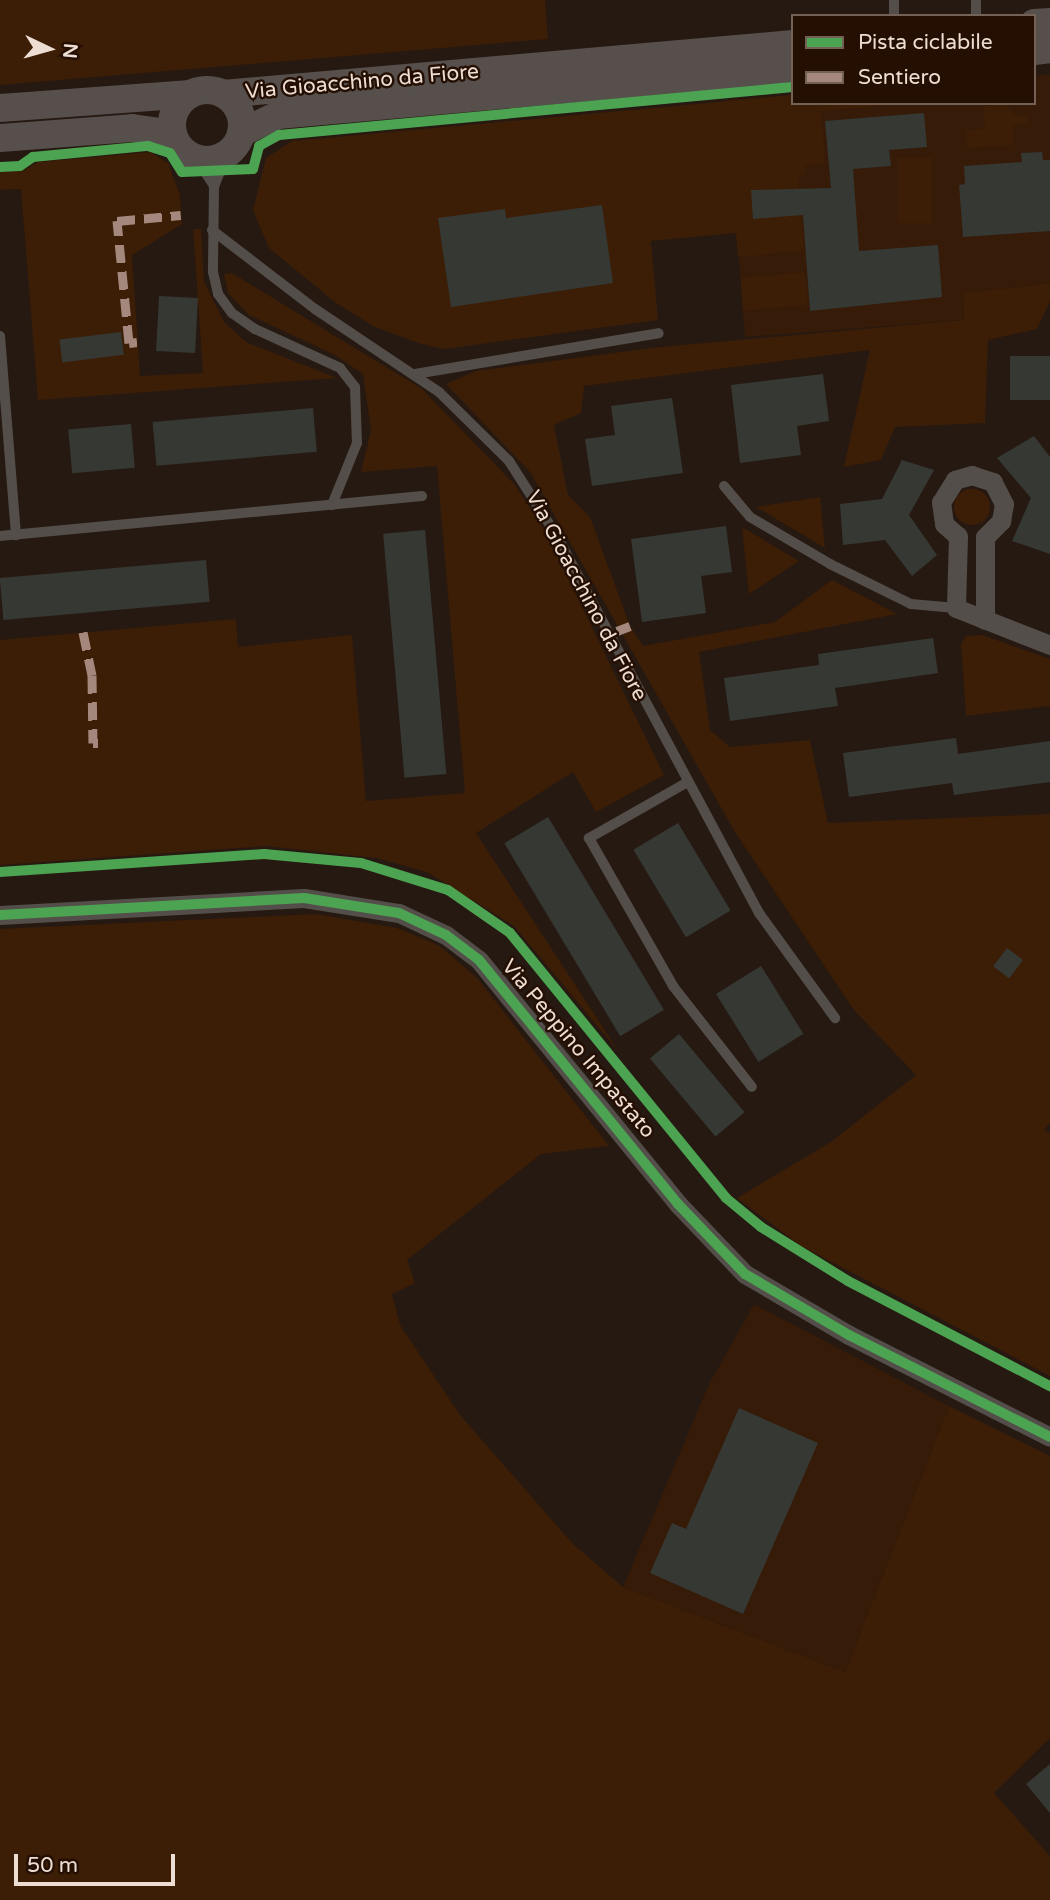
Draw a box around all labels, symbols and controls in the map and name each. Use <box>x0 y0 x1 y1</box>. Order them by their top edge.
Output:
north arrow <box>14 14 84 84</box>
legend <box>791 14 1036 105</box>
text: Pista ciclabile <box>858 30 993 55</box>
text: N <box>58 42 82 59</box>
street label: Via Gioacchino da Fiore <box>244 59 480 105</box>
text: Sentiero <box>858 65 941 90</box>
street label: Via Gioacchino da Fiore <box>520 487 652 705</box>
street label: Via Peppino Impastato <box>496 954 660 1144</box>
scale bar <box>18 1840 178 1884</box>
text: 50 m <box>27 1853 78 1878</box>

